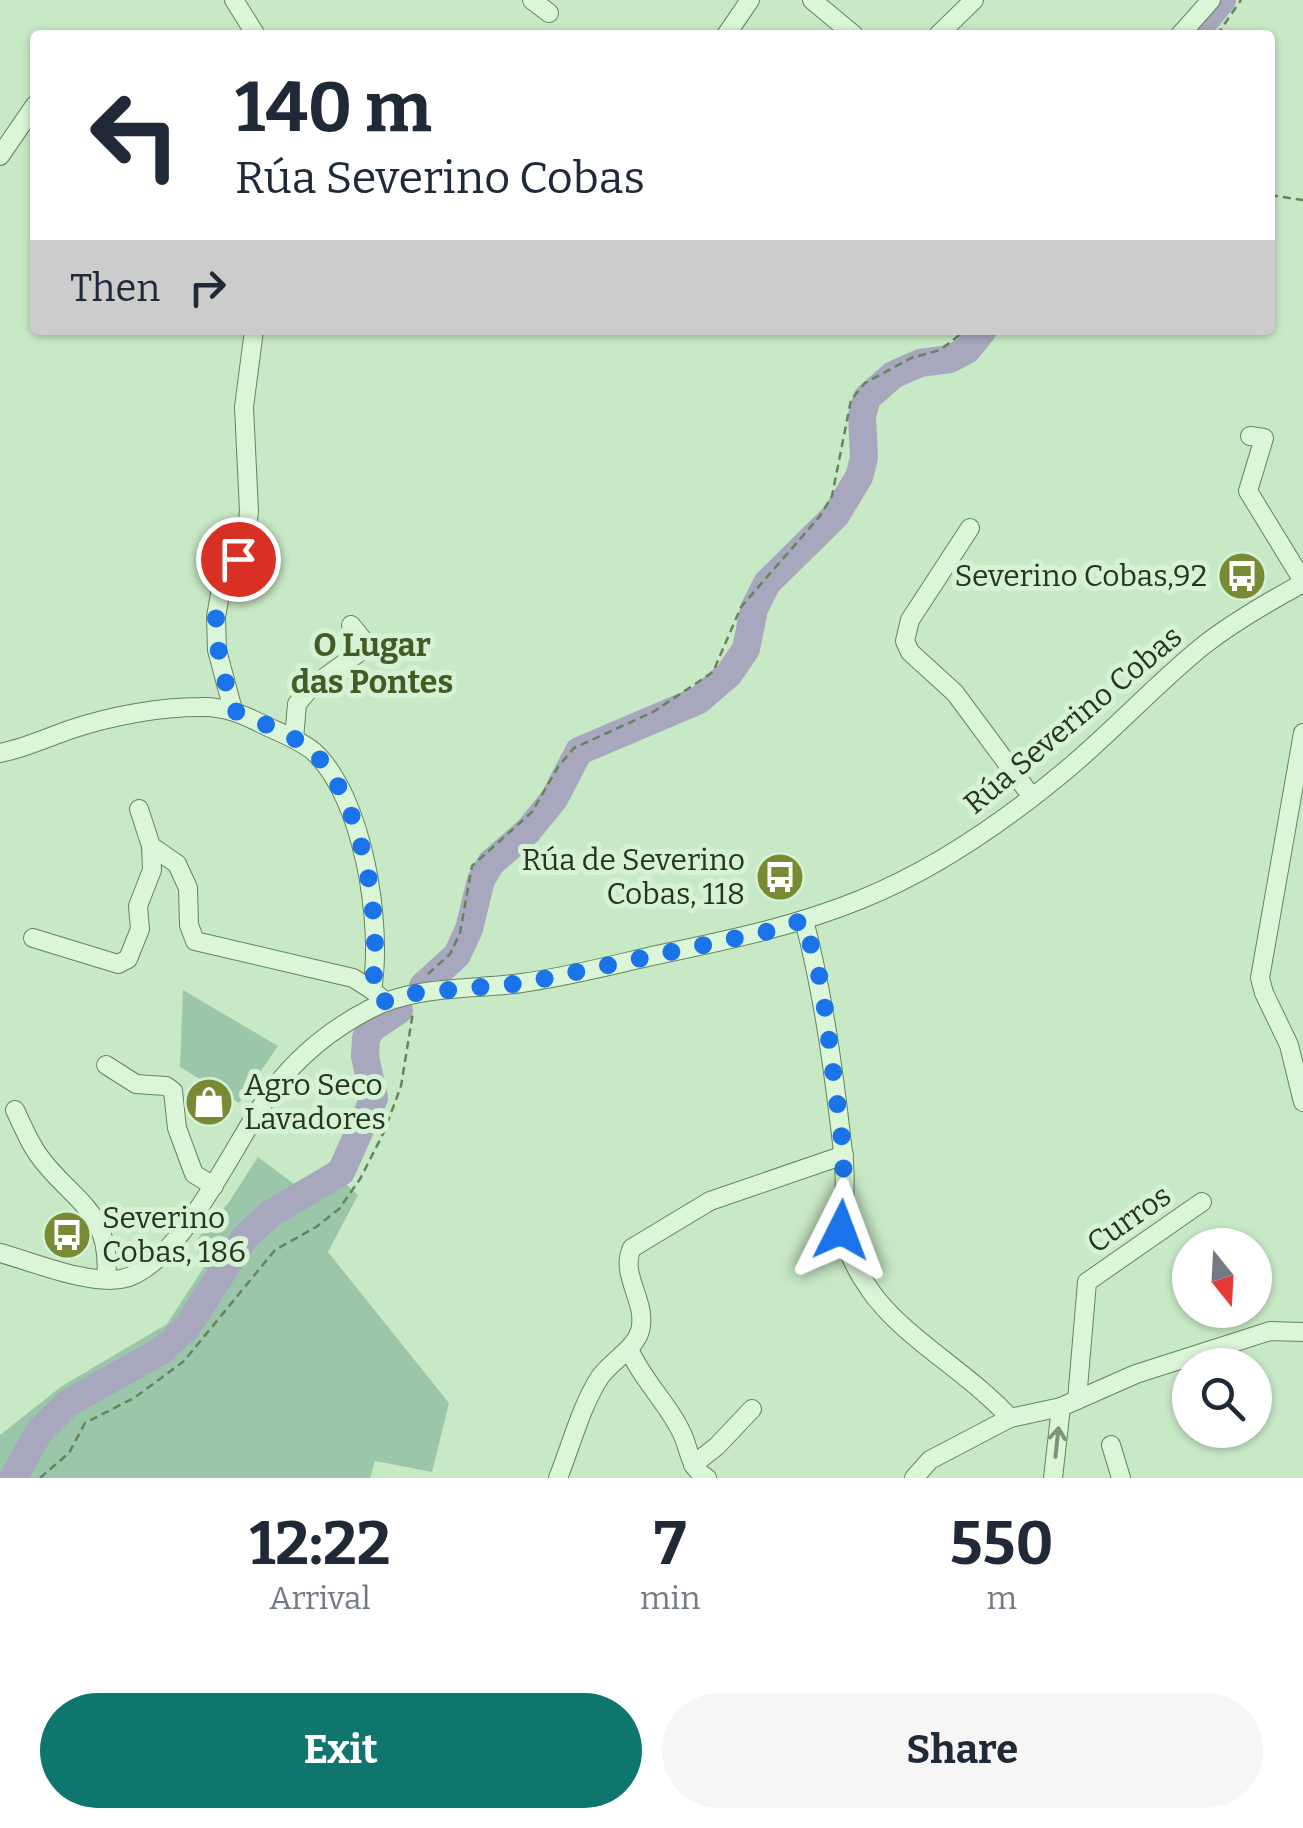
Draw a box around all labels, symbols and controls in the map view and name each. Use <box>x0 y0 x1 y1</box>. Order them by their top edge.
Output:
text: 140 m <box>235 66 432 150</box>
icon: left <box>70 70 200 200</box>
text: Rúa Severino Cobas <box>235 151 645 205</box>
icon: right <box>180 260 235 315</box>
text: Then <box>70 265 160 311</box>
pin <box>196 517 281 602</box>
icon: arrive <box>211 532 266 587</box>
bus stop icon: Severino Cobas,92 <box>1216 550 1268 602</box>
place label: Severino Cobas,92 <box>955 558 1207 594</box>
street label: Rúa Severino Cobas <box>957 618 1189 822</box>
district label: O Lugar das Pontes <box>291 626 453 701</box>
place label: Rúa de Severino Cobas, 118 <box>521 842 745 912</box>
bus stop icon: Rúa de Severino Cobas, 118 <box>754 851 806 903</box>
place label: Agro Seco Lavadores <box>244 1067 386 1137</box>
shop icon: Agro Seco Lavadores <box>183 1076 235 1128</box>
street label: Curros <box>1080 1177 1178 1261</box>
position arrow <box>789 1178 893 1282</box>
place label: Severino Cobas, 186 <box>102 1200 246 1270</box>
bus stop icon: Severino Cobas, 186 <box>41 1209 93 1261</box>
north arrow <box>1172 1228 1272 1328</box>
map controls <box>1172 1228 1272 1448</box>
button: search <box>1172 1348 1272 1448</box>
one-way arrow <box>1048 1427 1067 1459</box>
text: 12:22 <box>249 1508 391 1580</box>
text: 7 <box>654 1508 686 1580</box>
text: 550 <box>950 1508 1054 1580</box>
text: Arrival <box>269 1579 371 1617</box>
text: min <box>640 1579 700 1617</box>
text: m <box>986 1579 1017 1617</box>
button: Exit <box>40 1693 642 1808</box>
button: Share <box>662 1693 1263 1808</box>

